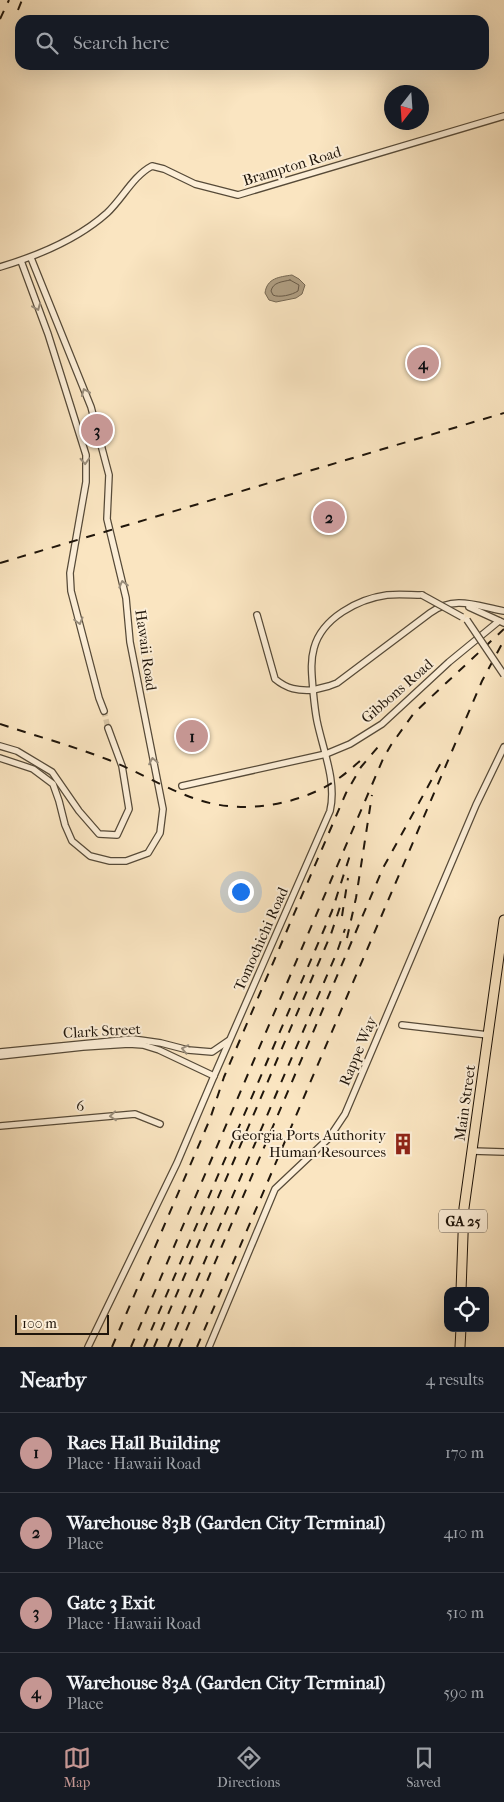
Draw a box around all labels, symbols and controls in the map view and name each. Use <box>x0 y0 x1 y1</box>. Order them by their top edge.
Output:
search box <box>15 15 489 70</box>
icon: search <box>33 29 61 57</box>
text: Search here <box>73 32 169 54</box>
north arrow <box>384 85 429 130</box>
street label: Brampton Road <box>241 142 344 189</box>
one-way arrow <box>31 302 41 311</box>
pin: 4 <box>407 344 439 382</box>
one-way arrow <box>80 388 91 397</box>
pin: 3 <box>81 411 113 449</box>
one-way arrow <box>80 458 91 466</box>
pin: 2 <box>313 498 345 536</box>
one-way arrow <box>118 579 129 588</box>
street label: Hawaii Road <box>131 608 161 693</box>
one-way arrow <box>73 617 83 625</box>
street label: Gibbons Road <box>358 654 437 727</box>
pin: 1 <box>176 717 208 755</box>
one-way arrow <box>149 756 159 765</box>
your location <box>228 879 254 905</box>
street label: Tomochichi Road <box>230 884 292 994</box>
street label: Rappe Way <box>335 1013 381 1088</box>
street label: Clark Street <box>63 1020 142 1042</box>
one-way arrow <box>181 1044 190 1054</box>
street label: Main Street <box>451 1063 479 1142</box>
street label: 6 <box>75 1097 86 1115</box>
one-way arrow <box>109 1110 117 1121</box>
place label: Georgia Ports Authority Human Resources <box>231 1126 387 1161</box>
building icon: Georgia Ports Authority Human Resources <box>390 1131 416 1157</box>
road number: GA 25 <box>439 1210 487 1232</box>
map controls <box>444 1287 489 1332</box>
button: locate <box>444 1287 489 1332</box>
scale bar <box>15 1312 109 1335</box>
text: 100 m <box>22 1315 57 1332</box>
text: Nearby <box>20 1368 86 1392</box>
text: 4 results <box>426 1370 484 1389</box>
text: Raes Hall Building <box>67 1432 220 1454</box>
text: 1 <box>33 1443 39 1462</box>
text: 170 m <box>445 1443 484 1462</box>
text: Place · Hawaii Road <box>67 1454 201 1473</box>
text: Warehouse 83B (Garden City Terminal) <box>67 1512 385 1534</box>
text: 2 <box>32 1523 40 1542</box>
text: 410 m <box>443 1523 484 1542</box>
text: Place <box>67 1534 103 1553</box>
text: Gate 3 Exit <box>67 1592 155 1614</box>
text: 3 <box>33 1603 39 1622</box>
text: 510 m <box>446 1603 484 1622</box>
text: Place · Hawaii Road <box>67 1614 201 1633</box>
text: Warehouse 83A (Garden City Terminal) <box>67 1672 385 1694</box>
text: 4 <box>31 1683 41 1702</box>
text: 590 m <box>443 1683 484 1702</box>
text: Place <box>67 1694 103 1713</box>
tab: Map <box>63 1744 91 1791</box>
tab: Directions <box>217 1744 280 1791</box>
tab: Saved <box>406 1744 441 1791</box>

